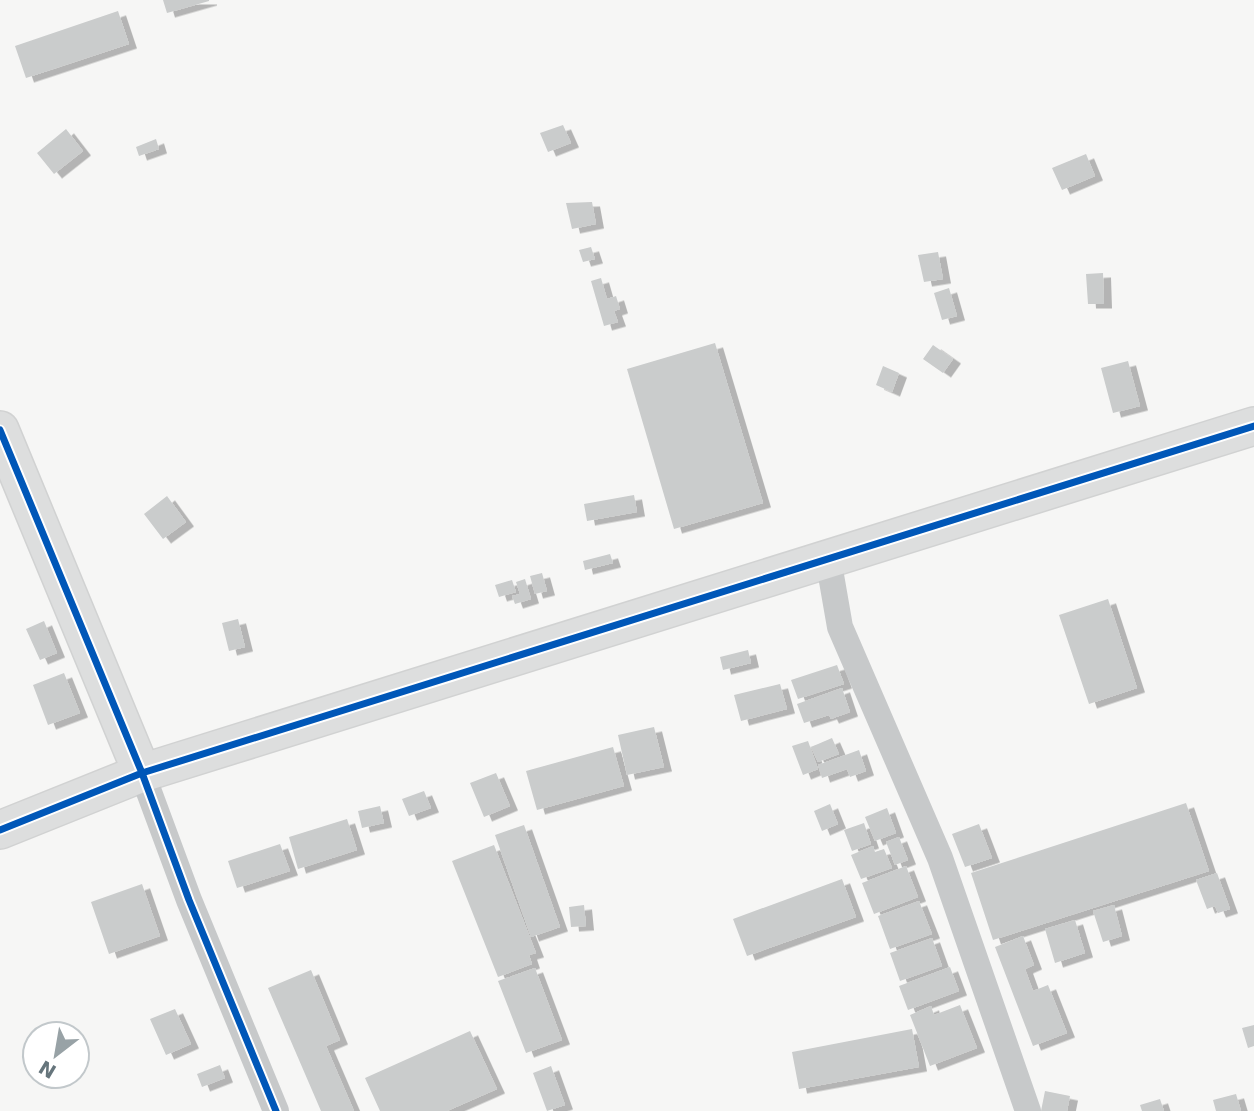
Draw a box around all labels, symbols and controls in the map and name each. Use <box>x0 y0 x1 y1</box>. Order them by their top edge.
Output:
north arrow <box>21 1020 91 1090</box>
text: N <box>35 1056 60 1083</box>

